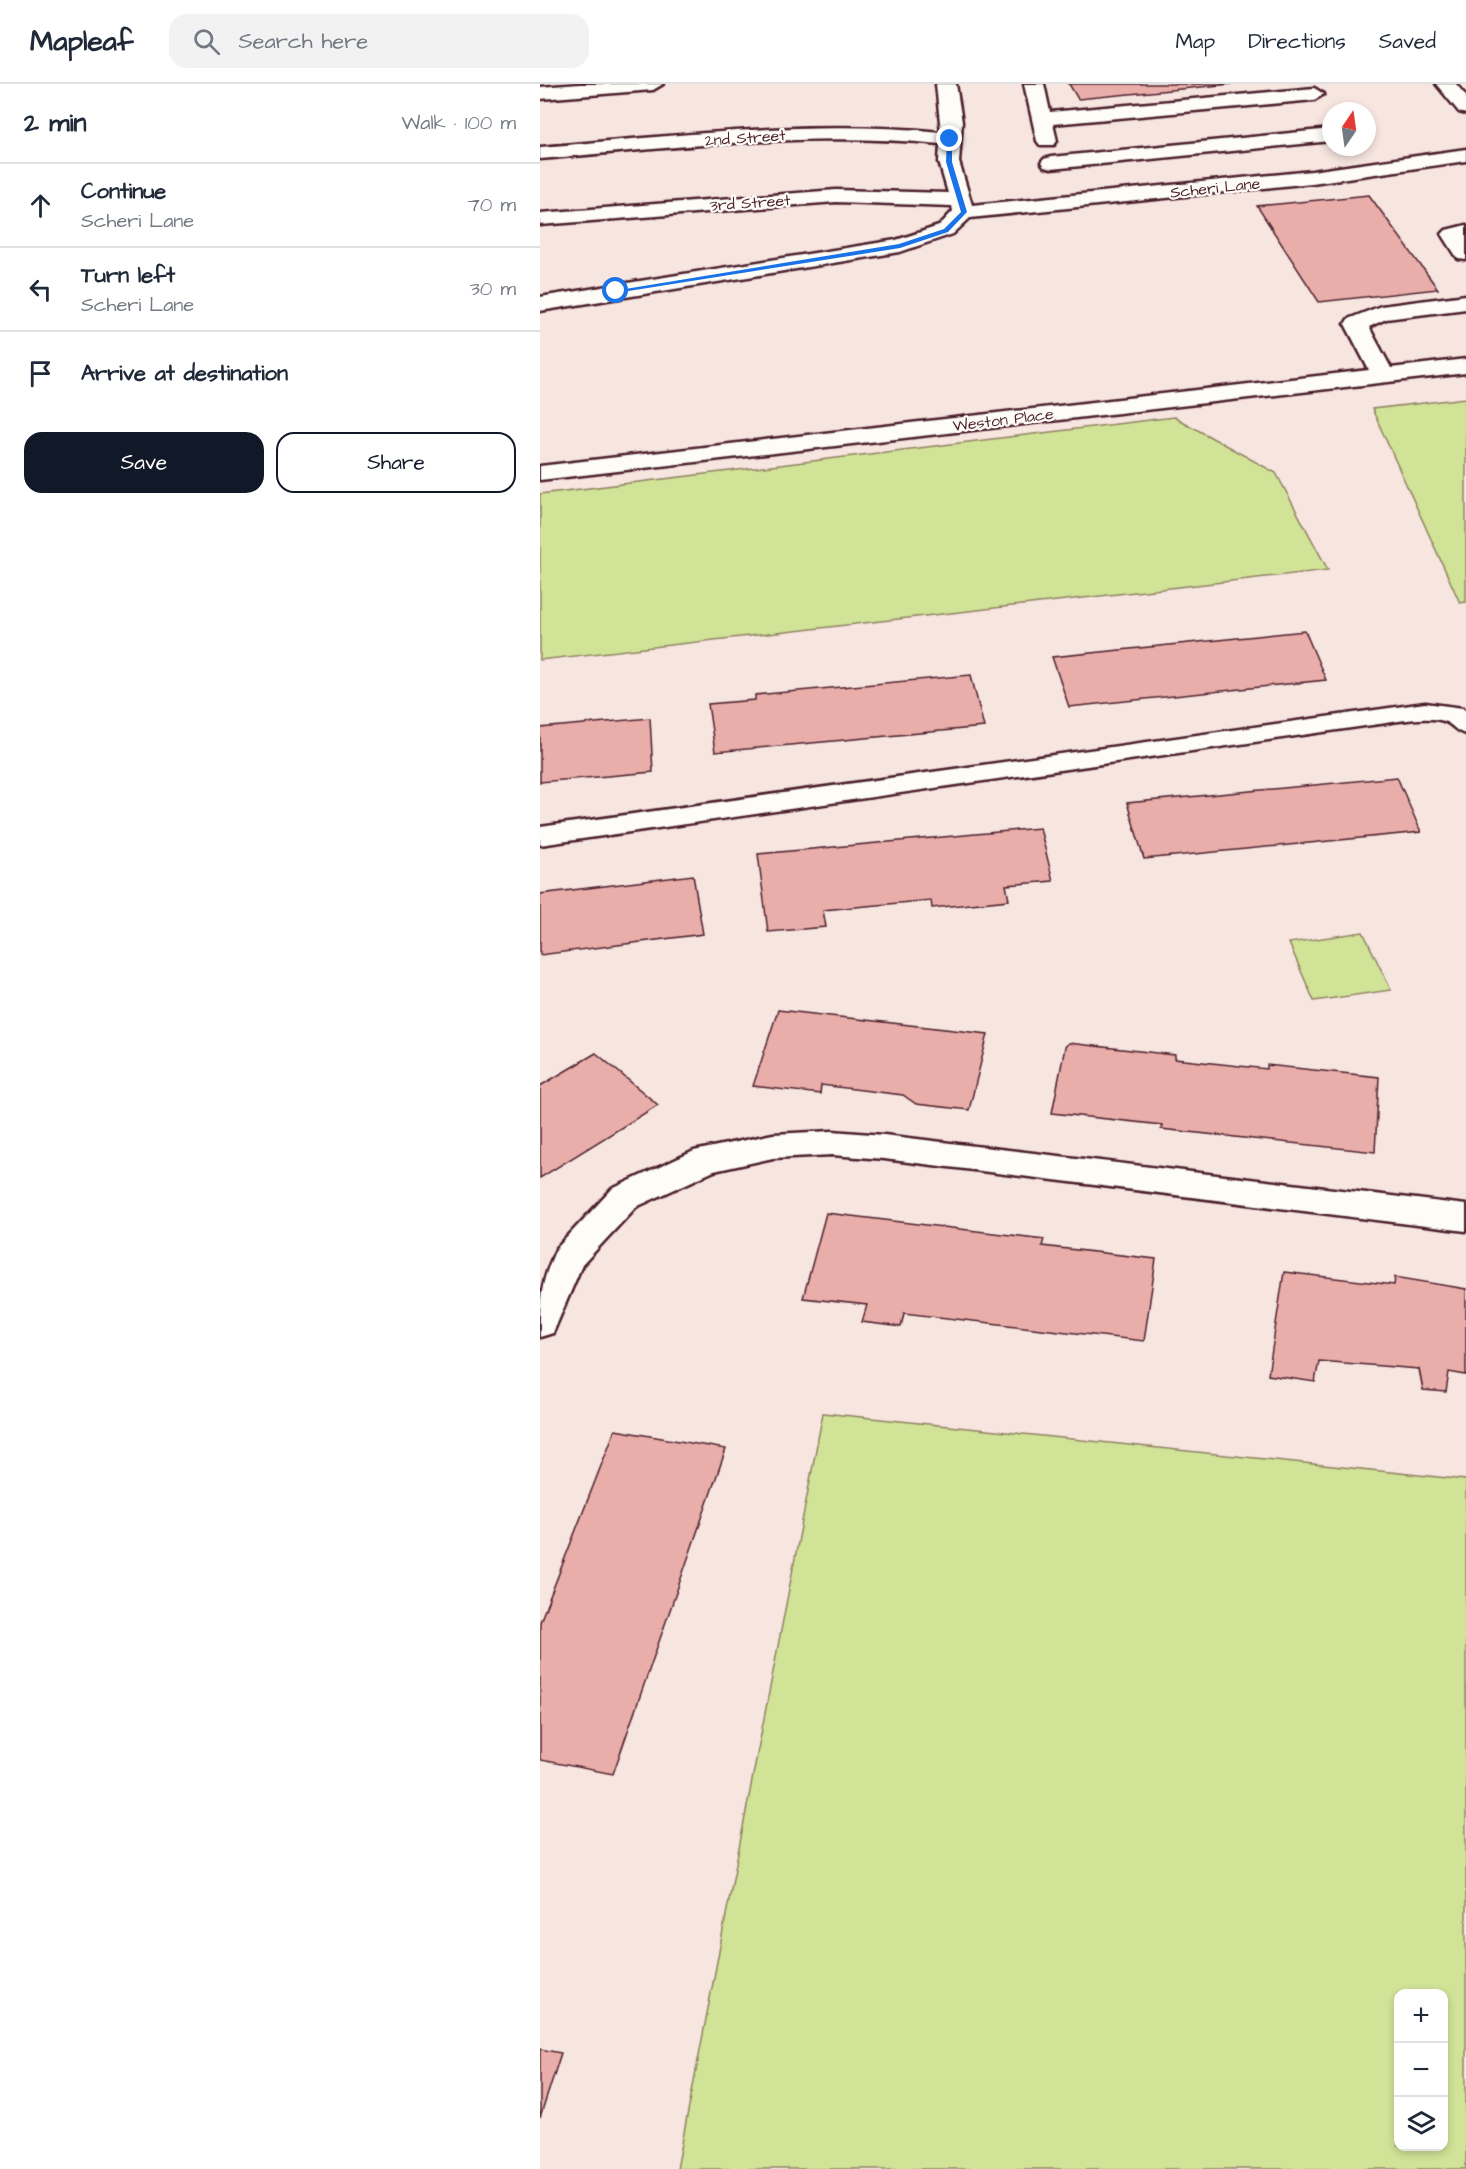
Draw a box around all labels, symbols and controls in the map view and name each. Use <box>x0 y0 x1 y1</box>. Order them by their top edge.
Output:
search box <box>169 14 589 68</box>
text: Mapleaf <box>30 22 133 61</box>
icon: search <box>190 25 223 58</box>
text: Search here <box>238 26 368 57</box>
text: Map <box>1175 27 1215 56</box>
text: Directions <box>1248 27 1346 56</box>
text: Saved <box>1379 27 1436 56</box>
north arrow <box>1322 102 1376 156</box>
text: 2 min <box>24 105 86 141</box>
text: Walk · 100 m <box>401 109 516 137</box>
street label: 2nd Street <box>704 124 787 152</box>
route end <box>936 125 962 151</box>
street label: Scheri Lane <box>1169 172 1262 204</box>
text: Continue <box>81 176 166 207</box>
icon: ahead <box>24 189 57 222</box>
street label: 3rd Street <box>709 189 792 217</box>
text: 70 m <box>468 191 516 219</box>
text: Scheri Lane <box>81 207 194 235</box>
text: Turn left <box>81 260 175 291</box>
icon: left <box>24 273 57 306</box>
text: 30 m <box>470 275 516 303</box>
route start <box>602 277 628 303</box>
text: Scheri Lane <box>81 291 194 319</box>
icon: arrive <box>24 357 57 390</box>
text: Arrive at destination <box>81 358 288 389</box>
street label: Weston Place <box>952 403 1055 437</box>
button: Save <box>24 432 264 493</box>
button: Share <box>276 432 516 493</box>
map controls <box>1394 1989 1448 2151</box>
button: + <box>1394 1989 1448 2043</box>
button: − <box>1394 2043 1448 2097</box>
button: layers <box>1394 2097 1448 2151</box>

